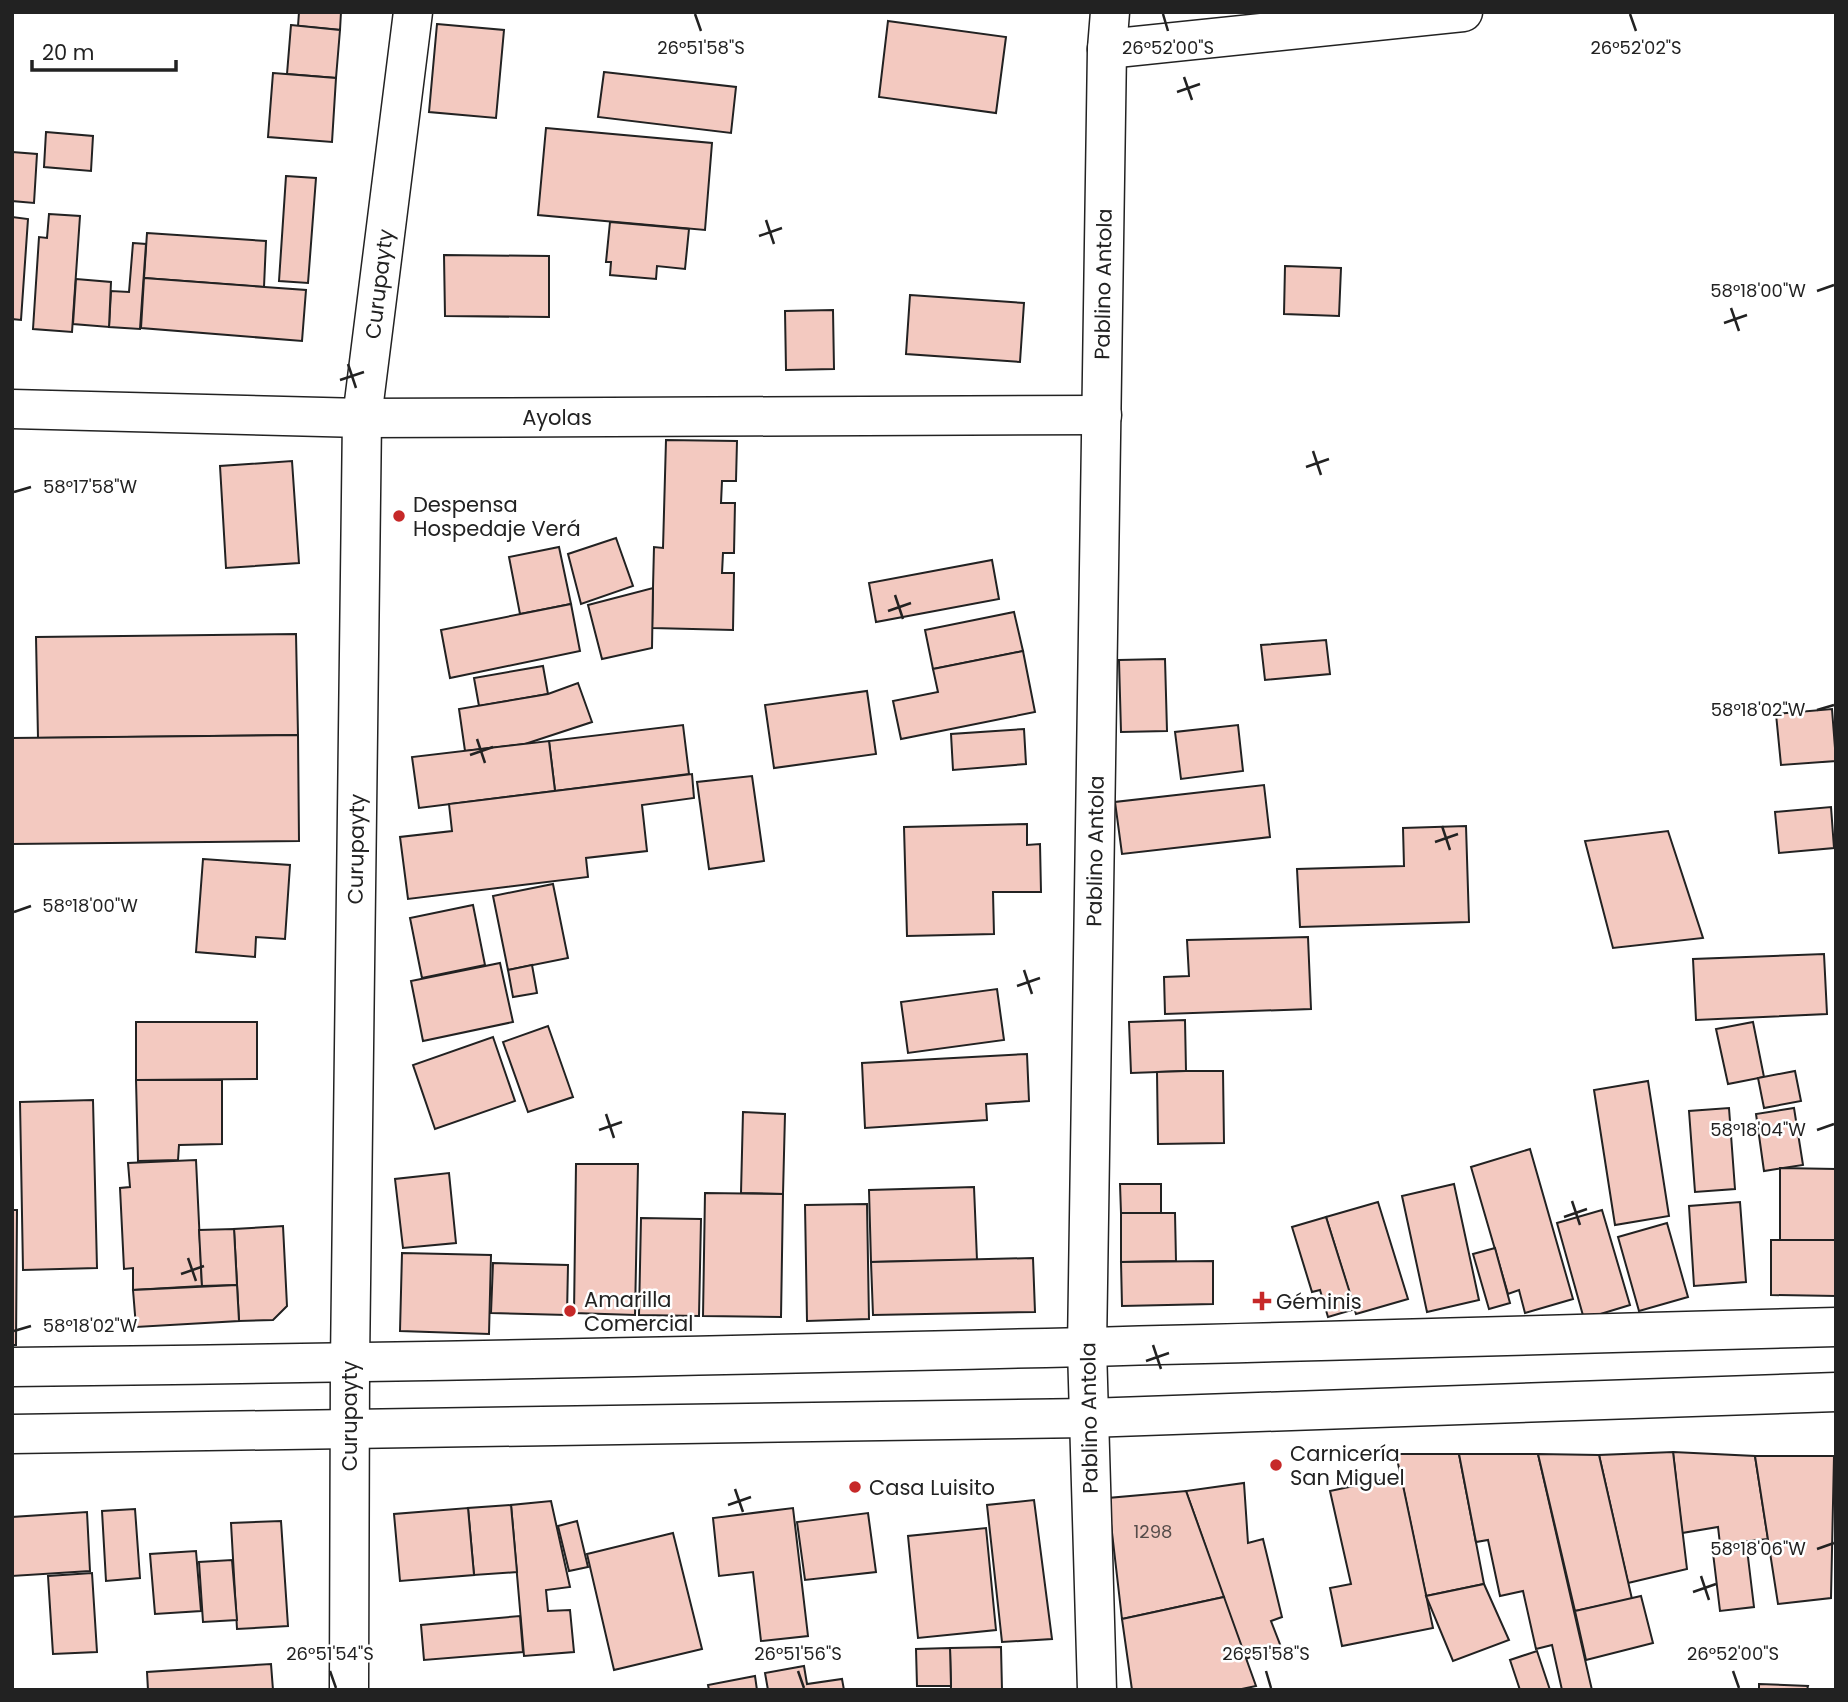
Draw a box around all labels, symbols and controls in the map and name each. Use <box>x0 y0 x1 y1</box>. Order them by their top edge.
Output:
scale bar <box>32 28 175 72</box>
text: 26°51'58"S <box>657 35 745 60</box>
text: 26°52'00"S <box>1122 35 1214 60</box>
text: 26°52'02"S <box>1590 35 1682 60</box>
text: 20 m <box>42 38 95 67</box>
street label: Pablino Antola <box>1087 208 1119 360</box>
street label: Curupayty <box>358 227 400 341</box>
text: 58°18'00"W <box>1710 278 1806 303</box>
street label: Ayolas <box>522 403 592 432</box>
text: 58°17'58"W <box>43 474 137 499</box>
place label: Despensa Hospedaje Verá <box>413 490 581 543</box>
marker: Despensa Hospedaje Verá <box>391 508 407 524</box>
text: 58°18'02"W <box>1711 697 1806 722</box>
street label: Pablino Antola <box>1079 775 1111 927</box>
street label: Curupayty <box>341 793 371 905</box>
text: 58°18'00"W <box>42 893 138 918</box>
text: 58°18'04"W <box>1710 1117 1806 1142</box>
place label: Amarilla Comercial <box>584 1285 693 1338</box>
place label: Géminis <box>1276 1287 1362 1316</box>
marker: Géminis <box>1254 1293 1270 1309</box>
marker: Amarilla Comercial <box>562 1303 578 1319</box>
text: 58°18'02"W <box>43 1313 138 1338</box>
street label: Pablino Antola <box>1073 1342 1105 1494</box>
street label: Curupayty <box>335 1361 364 1471</box>
place label: Carnicería San Miguel <box>1290 1439 1405 1492</box>
marker: Carnicería San Miguel <box>1268 1457 1284 1473</box>
place label: Casa Luisito <box>869 1473 995 1502</box>
marker: Casa Luisito <box>847 1479 863 1495</box>
house number: 1298 <box>1134 1519 1172 1544</box>
text: 58°18'06"W <box>1710 1536 1806 1561</box>
text: 26°51'54"S <box>286 1641 374 1666</box>
text: 26°51'56"S <box>754 1641 842 1666</box>
text: 26°51'58"S <box>1222 1641 1310 1666</box>
text: 26°52'00"S <box>1687 1641 1779 1666</box>

